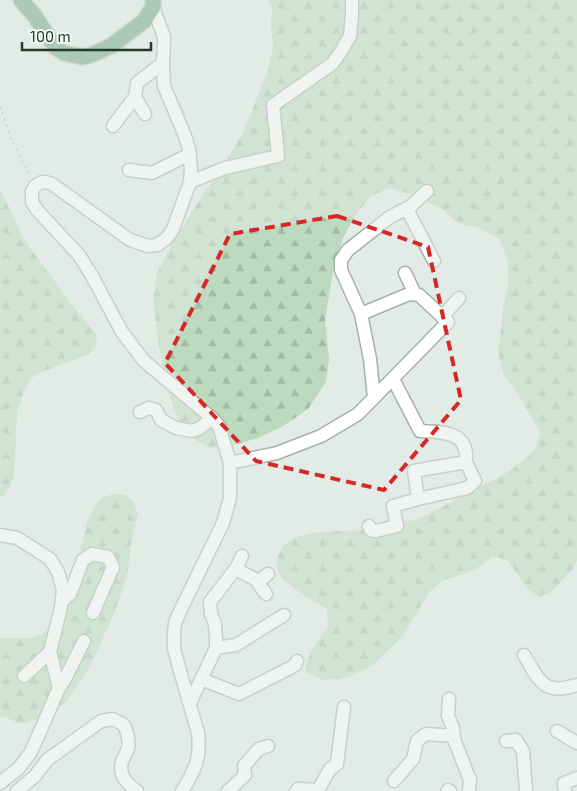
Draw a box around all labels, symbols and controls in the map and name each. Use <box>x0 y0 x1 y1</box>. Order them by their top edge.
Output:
scale bar <box>22 20 151 52</box>
text: 100 m <box>30 27 71 45</box>

